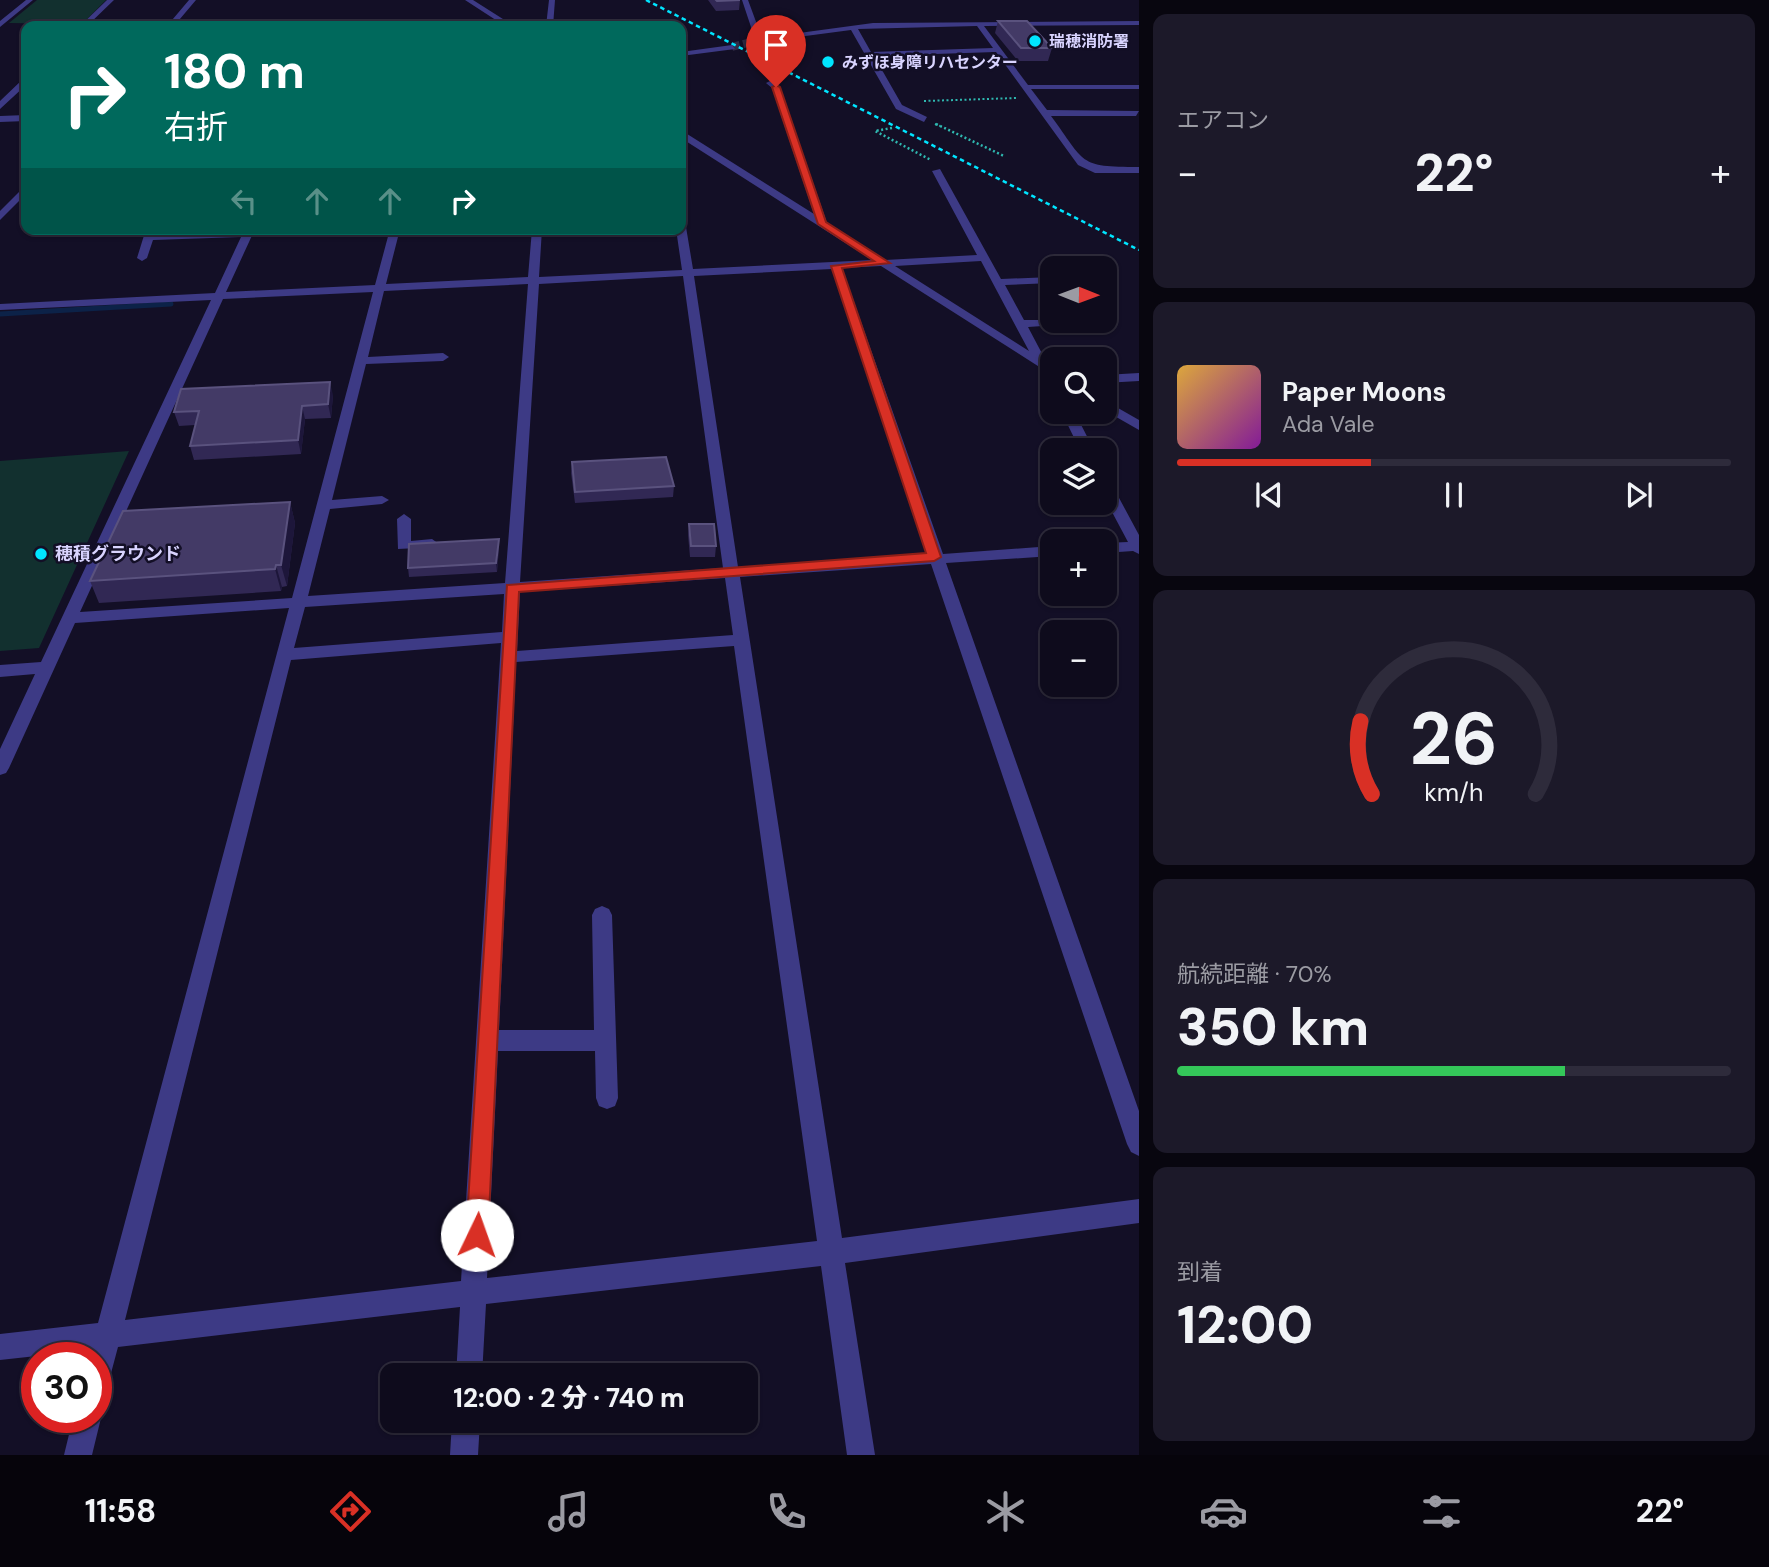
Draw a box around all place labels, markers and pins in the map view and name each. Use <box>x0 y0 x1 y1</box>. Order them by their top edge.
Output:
pin <box>746 15 806 87</box>
place label: 瑞穂消防署 <box>1049 31 1129 52</box>
marker: 瑞穂消防署 <box>1027 33 1043 49</box>
place label: みずほ身障リハセンター <box>842 52 1018 73</box>
marker: みずほ身障リハセンター <box>820 54 836 70</box>
place label: 穂積グラウンド <box>55 542 181 566</box>
marker: 穂積グラウンド <box>33 546 49 562</box>

